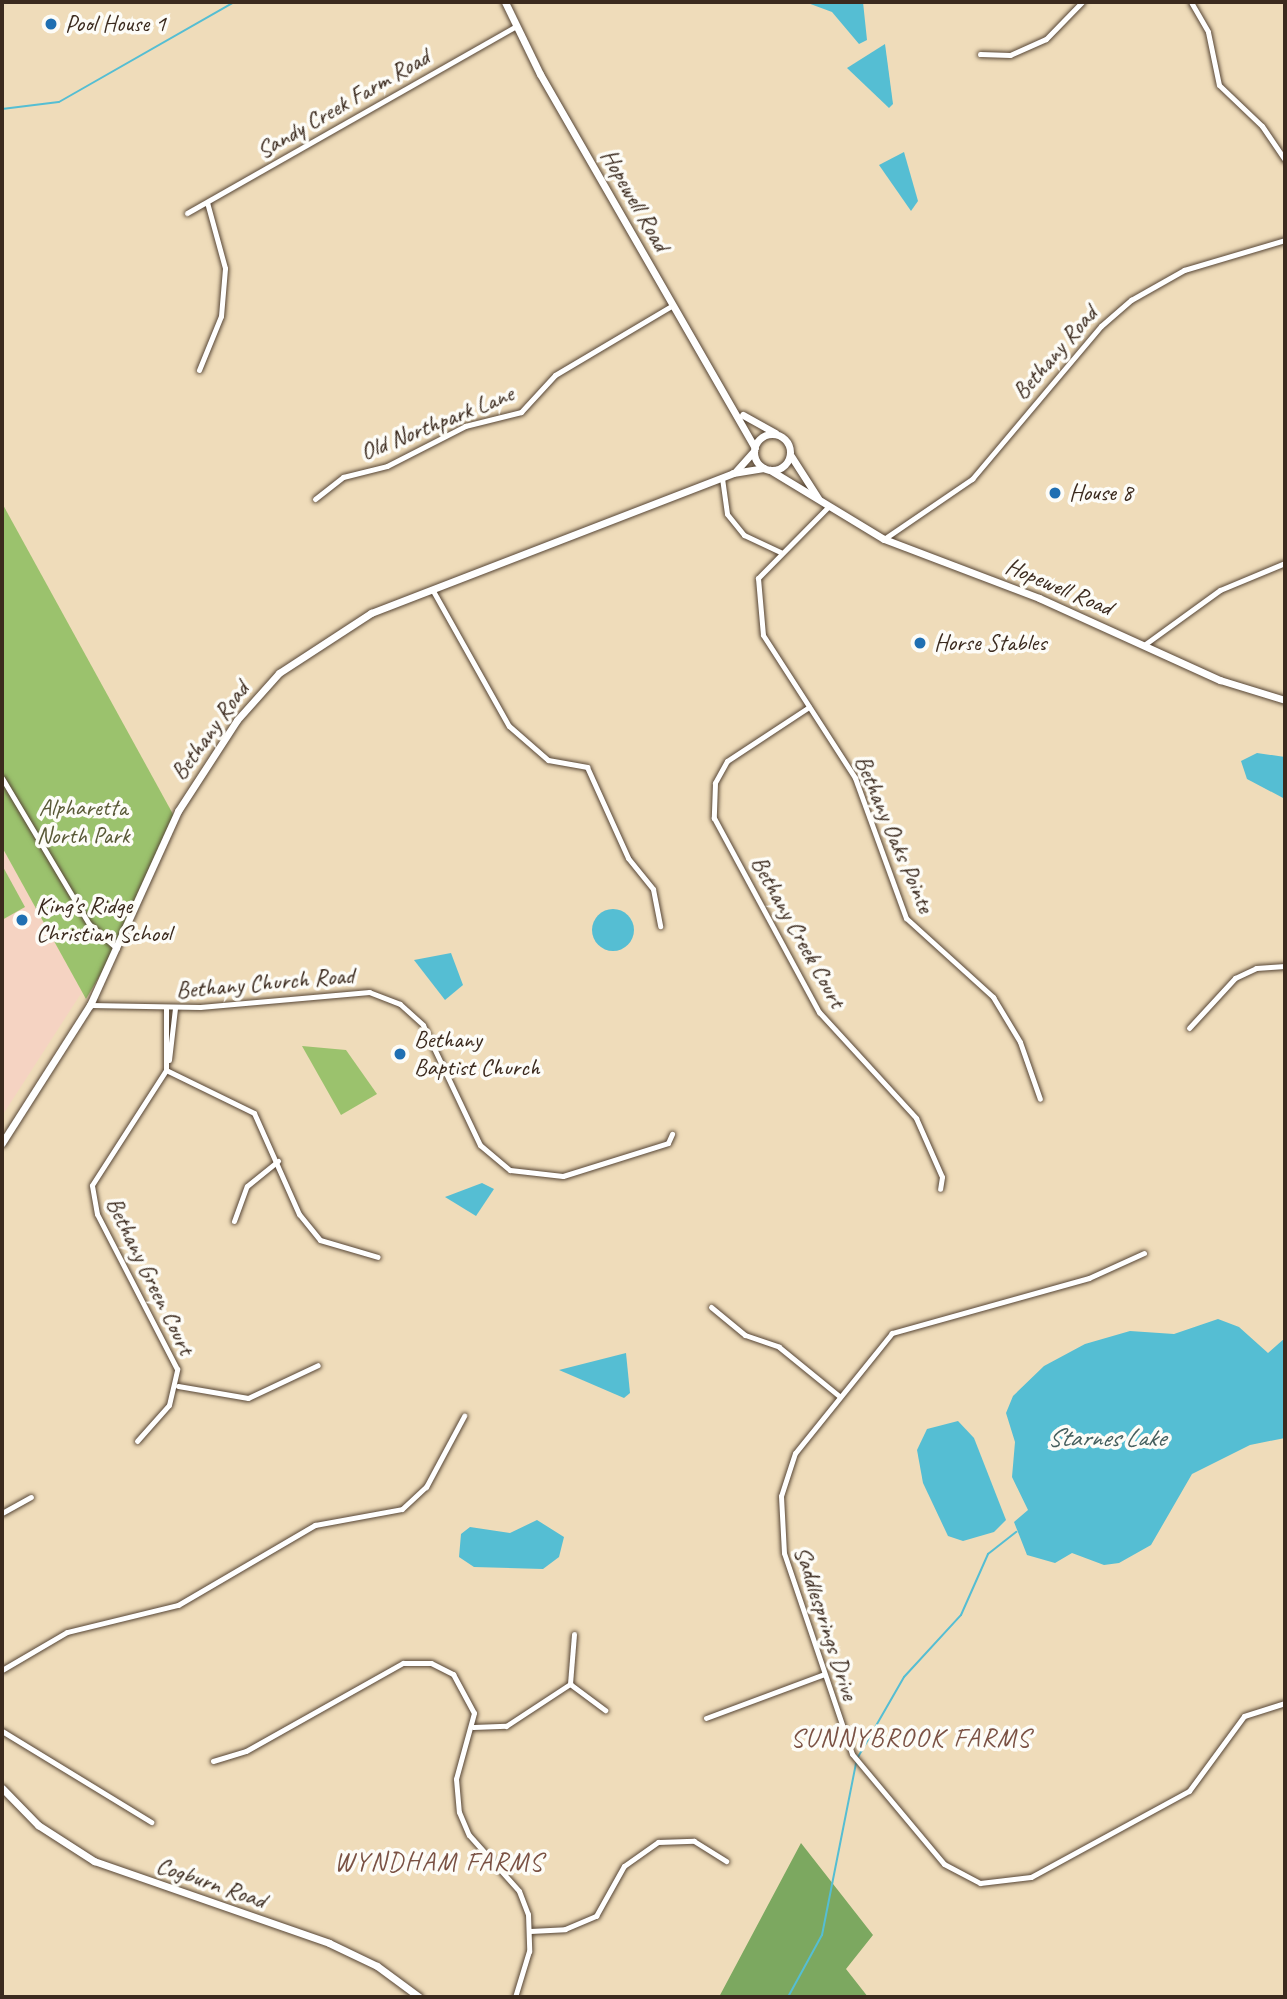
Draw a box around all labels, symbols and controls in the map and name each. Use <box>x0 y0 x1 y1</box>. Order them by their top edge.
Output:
place label: Pool House 1 <box>65 10 166 38</box>
marker: Pool House 1 <box>43 16 59 32</box>
street label: Sandy Creek Farm Road <box>251 42 435 166</box>
street label: Hopewell Road <box>594 144 676 256</box>
street label: Bethany Road <box>1007 301 1103 405</box>
street label: Old Northpark Lane <box>356 379 518 467</box>
place label: House 8 <box>1069 479 1132 507</box>
marker: House 8 <box>1047 485 1063 501</box>
street label: Hopewell Road <box>1001 552 1117 622</box>
place label: Horse Stables <box>934 629 1047 657</box>
marker: Horse Stables <box>912 635 928 651</box>
street label: Bethany Road <box>165 677 255 785</box>
street label: Bethany Oaks Pointe <box>848 751 940 917</box>
park label: Alpharetta North Park <box>36 794 130 850</box>
street label: Bethany Creek Court <box>744 851 852 1013</box>
place label: King's Ridge Christian School <box>36 892 170 948</box>
marker: King's Ridge Christian School <box>14 912 30 928</box>
street label: Bethany Church Road <box>174 961 356 1005</box>
place label: Bethany Baptist Church <box>414 1026 540 1082</box>
marker: Bethany Baptist Church <box>392 1046 408 1062</box>
street label: Bethany Green Court <box>100 1193 200 1359</box>
water label: Starnes Lake <box>1047 1422 1165 1454</box>
street label: Saddlesprings Drive <box>788 1543 864 1703</box>
district label: SUNNYBROOK FARMS <box>794 1722 1028 1754</box>
district label: WYNDHAM FARMS <box>337 1846 541 1878</box>
street label: Cogburn Road <box>153 1851 269 1915</box>

